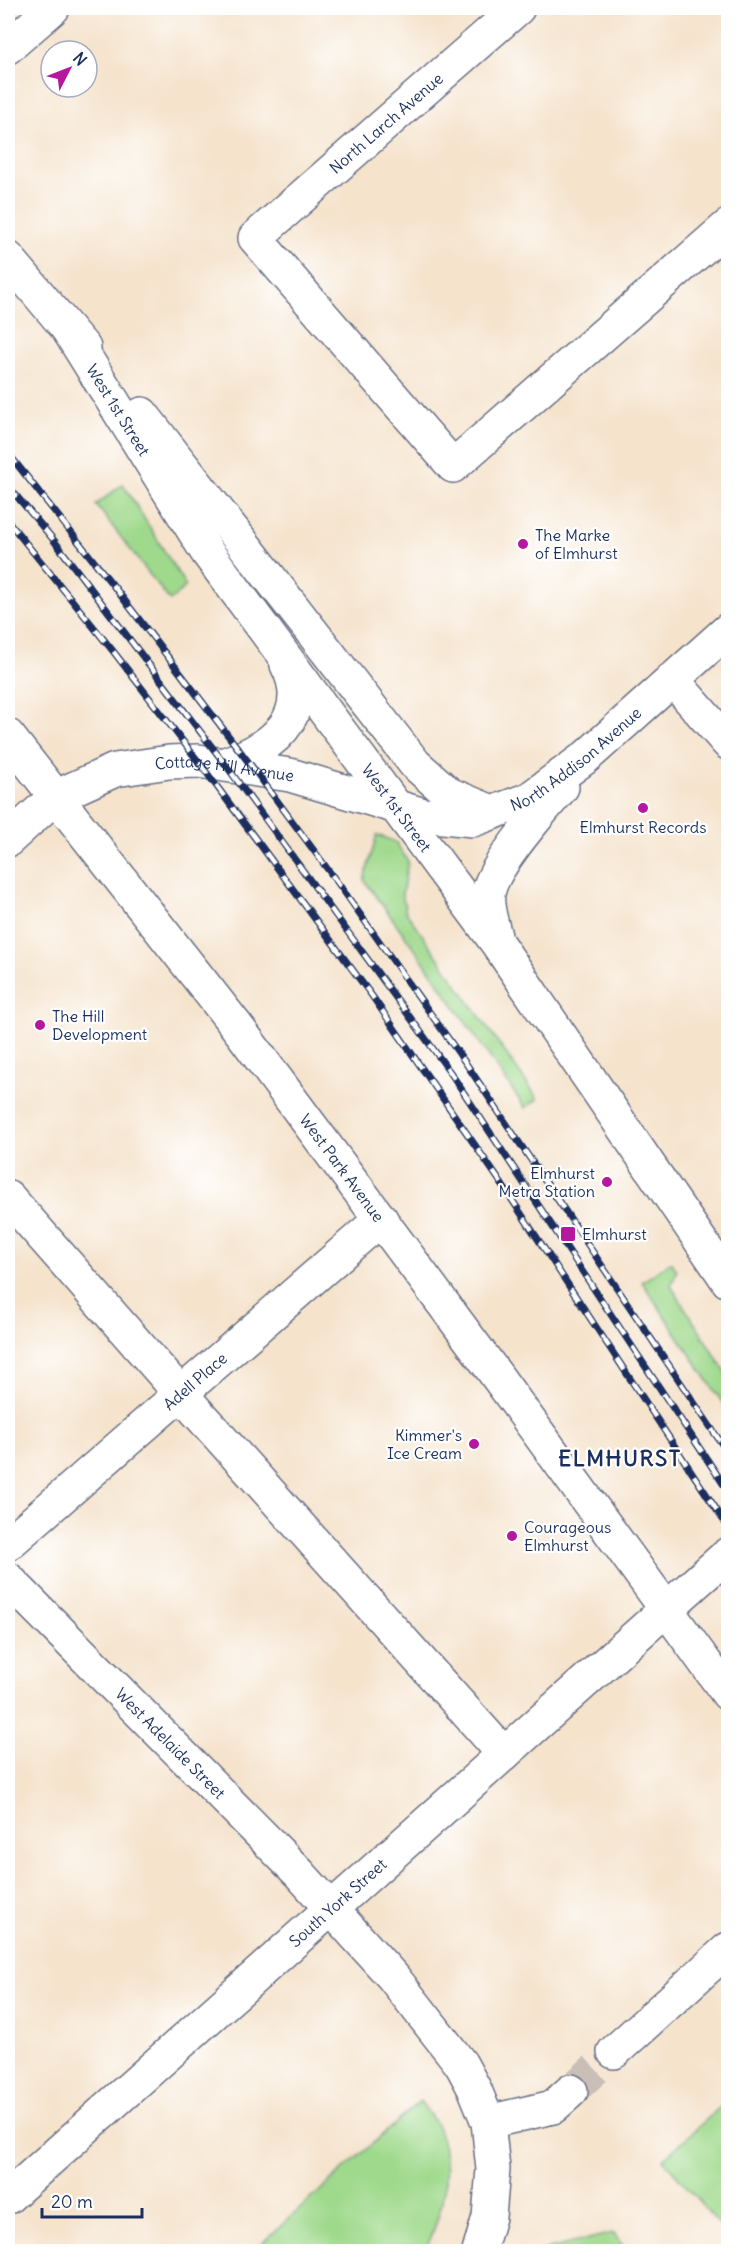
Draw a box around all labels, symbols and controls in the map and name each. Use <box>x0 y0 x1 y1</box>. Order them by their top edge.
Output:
north arrow <box>39 39 99 99</box>
text: N <box>69 48 91 70</box>
street label: North Larch Avenue <box>325 68 447 178</box>
street label: West 1st Street <box>82 360 155 460</box>
place label: The Marke of Elmhurst <box>535 525 618 563</box>
marker: The Marke of Elmhurst <box>516 537 530 551</box>
street label: North Addison Avenue <box>507 703 645 815</box>
street label: Cottage Hill Avenue <box>153 750 295 785</box>
street label: West 1st Street <box>357 760 436 856</box>
marker: Elmhurst Records <box>636 801 650 815</box>
place label: Elmhurst Records <box>579 817 707 837</box>
place label: The Hill Development <box>52 1006 148 1044</box>
marker: The Hill Development <box>33 1018 47 1032</box>
street label: West Park Avenue <box>295 1110 389 1226</box>
place label: Elmhurst Metra Station <box>498 1163 596 1201</box>
marker: Elmhurst Metra Station <box>600 1175 614 1189</box>
place label: Elmhurst <box>582 1224 647 1244</box>
marker: Elmhurst <box>559 1225 577 1243</box>
street label: Adell Place <box>159 1348 231 1414</box>
place label: Kimmer's Ice Cream <box>387 1425 462 1463</box>
marker: Kimmer's Ice Cream <box>467 1437 481 1451</box>
district label: ELMHURST <box>558 1444 682 1472</box>
place label: Courageous Elmhurst <box>524 1517 611 1555</box>
marker: Courageous Elmhurst <box>505 1529 519 1543</box>
street label: West Adelaide Street <box>111 1683 230 1803</box>
street label: South York Street <box>285 1854 391 1951</box>
scale bar <box>42 2181 142 2219</box>
text: 20 m <box>51 2190 93 2213</box>

